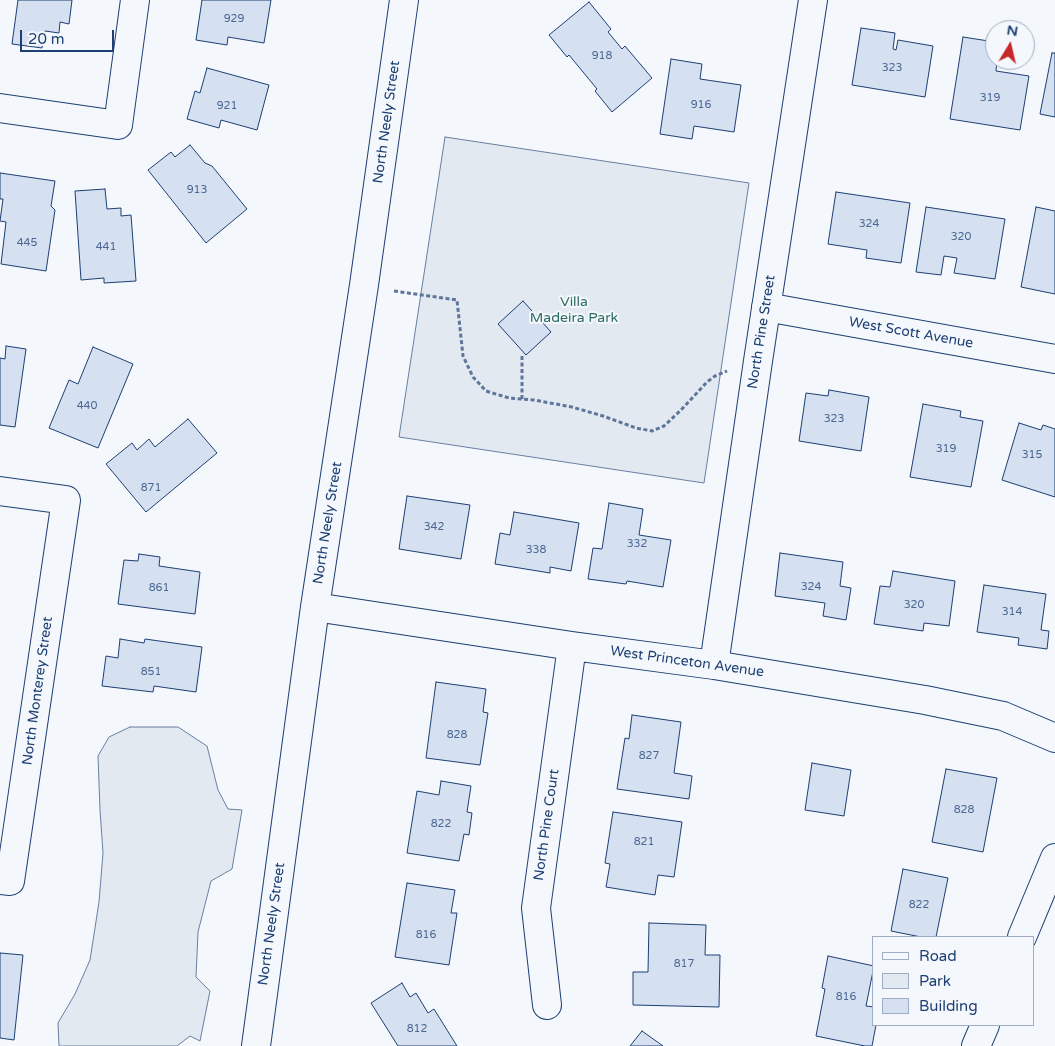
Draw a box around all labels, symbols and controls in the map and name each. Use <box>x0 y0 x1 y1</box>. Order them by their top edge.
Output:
house number: 929 <box>224 12 244 26</box>
scale bar <box>22 20 116 52</box>
north arrow <box>985 20 1035 70</box>
text: N <box>1005 21 1019 40</box>
text: 20 m <box>28 30 65 48</box>
house number: 918 <box>592 49 612 63</box>
street label: North Neely Street <box>370 59 404 185</box>
house number: 323 <box>882 61 902 75</box>
house number: 319 <box>980 91 1000 105</box>
house number: 916 <box>691 98 711 112</box>
house number: 921 <box>217 99 237 113</box>
house number: 913 <box>187 183 207 197</box>
house number: 324 <box>859 217 879 231</box>
house number: 320 <box>951 230 971 244</box>
house number: 445 <box>17 236 37 250</box>
house number: 441 <box>96 240 116 254</box>
street label: North Pine Street <box>745 274 779 390</box>
park label: Villa Madeira Park <box>530 294 618 326</box>
street label: West Scott Avenue <box>847 314 975 352</box>
house number: 440 <box>77 399 97 413</box>
house number: 323 <box>824 412 844 426</box>
house number: 319 <box>936 442 956 456</box>
house number: 315 <box>1022 448 1042 462</box>
street label: North Neely Street <box>310 460 346 586</box>
house number: 871 <box>141 481 161 495</box>
house number: 342 <box>424 520 444 534</box>
house number: 332 <box>627 537 647 551</box>
house number: 338 <box>526 543 546 557</box>
house number: 324 <box>801 580 821 594</box>
house number: 861 <box>149 581 169 595</box>
house number: 320 <box>904 598 924 612</box>
house number: 314 <box>1002 605 1022 619</box>
street label: North Monterey Street <box>19 616 57 766</box>
street label: West Princeton Avenue <box>609 643 765 681</box>
house number: 851 <box>141 665 161 679</box>
house number: 828 <box>447 728 467 742</box>
house number: 827 <box>639 749 659 763</box>
street label: North Pine Court <box>531 768 563 882</box>
house number: 828 <box>954 803 974 817</box>
house number: 822 <box>431 817 451 831</box>
house number: 821 <box>634 835 654 849</box>
street label: North Neely Street <box>255 861 289 987</box>
house number: 822 <box>909 898 929 912</box>
house number: 816 <box>416 928 436 942</box>
legend <box>872 936 1035 1026</box>
text: Road <box>919 947 957 965</box>
house number: 817 <box>674 957 694 971</box>
text: Park <box>919 972 951 990</box>
house number: 816 <box>836 990 856 1004</box>
text: Building <box>919 997 978 1015</box>
house number: 812 <box>407 1022 427 1036</box>

